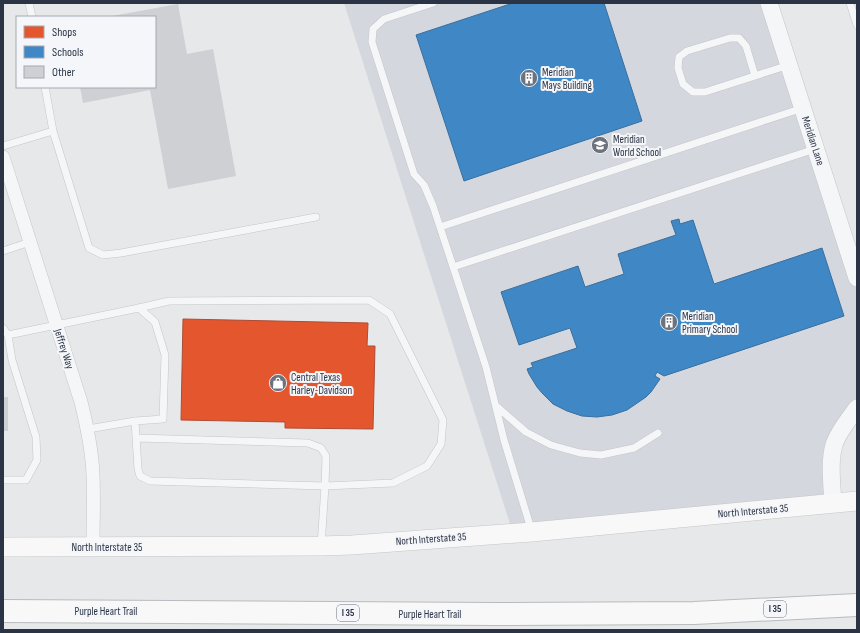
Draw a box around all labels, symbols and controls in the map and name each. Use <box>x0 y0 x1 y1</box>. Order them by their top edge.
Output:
legend <box>16 16 156 88</box>
text: Shops <box>52 25 77 40</box>
text: Schools <box>52 45 84 60</box>
text: Other <box>52 65 76 80</box>
place label: Meridian Mays Building <box>542 66 593 92</box>
building icon: Meridian Mays Building <box>519 68 539 88</box>
street label: Meridian Lane <box>799 115 827 167</box>
place label: Meridian World School <box>613 133 661 159</box>
school or university icon: Meridian World School <box>590 135 610 155</box>
place label: Meridian Primary School <box>682 310 737 336</box>
building icon: Meridian Primary School <box>659 312 679 332</box>
street label: Jeffrey Way <box>51 326 77 371</box>
place label: Central Texas Harley-Davidson <box>291 371 352 397</box>
shop icon: Central Texas Harley-Davidson <box>268 373 288 393</box>
street label: North Interstate 35 <box>717 501 789 521</box>
street label: North Interstate 35 <box>395 530 467 548</box>
street label: North Interstate 35 <box>72 541 142 554</box>
road number: I 35 <box>764 601 786 617</box>
street label: Purple Heart Trail <box>75 605 137 618</box>
road number: I 35 <box>337 605 359 621</box>
street label: Purple Heart Trail <box>399 608 461 621</box>

